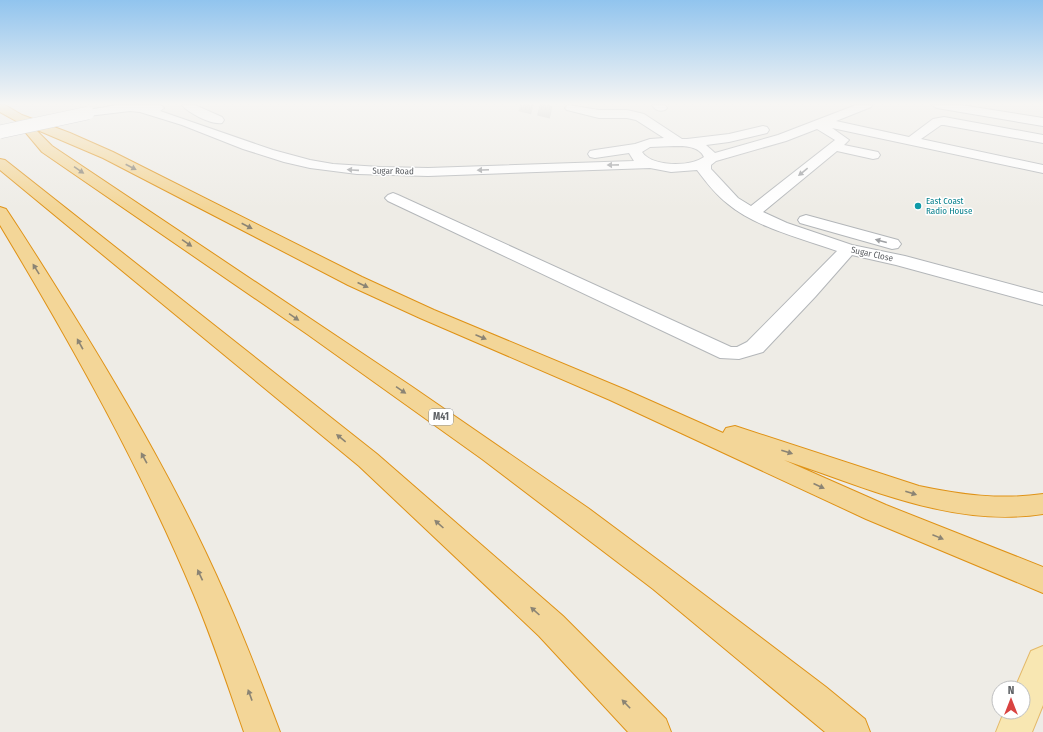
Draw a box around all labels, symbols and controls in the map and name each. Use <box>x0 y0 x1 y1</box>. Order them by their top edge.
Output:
one-way arrow <box>606 162 619 168</box>
one-way arrow <box>125 164 136 170</box>
street label: Sugar Road <box>372 166 414 176</box>
one-way arrow <box>74 167 85 174</box>
one-way arrow <box>346 167 359 173</box>
one-way arrow <box>476 167 489 173</box>
one-way arrow <box>798 168 809 177</box>
place label: East Coast Radio House <box>926 196 973 216</box>
marker: East Coast Radio House <box>913 201 923 211</box>
one-way arrow <box>241 223 252 229</box>
one-way arrow <box>874 238 886 244</box>
one-way arrow <box>181 240 193 247</box>
street label: Sugar Close <box>850 245 894 263</box>
one-way arrow <box>32 264 40 274</box>
one-way arrow <box>357 282 369 288</box>
one-way arrow <box>289 313 299 321</box>
one-way arrow <box>476 335 488 341</box>
one-way arrow <box>77 339 84 350</box>
one-way arrow <box>396 387 407 394</box>
road number: M41 <box>429 409 453 425</box>
one-way arrow <box>336 434 347 442</box>
one-way arrow <box>782 449 794 455</box>
one-way arrow <box>140 452 147 464</box>
one-way arrow <box>814 483 825 489</box>
one-way arrow <box>905 490 917 496</box>
one-way arrow <box>434 519 444 529</box>
one-way arrow <box>933 535 945 541</box>
one-way arrow <box>197 569 203 581</box>
one-way arrow <box>530 607 540 616</box>
north arrow <box>991 680 1031 720</box>
text: N <box>1008 684 1014 697</box>
one-way arrow <box>246 689 252 701</box>
one-way arrow <box>621 699 631 709</box>

